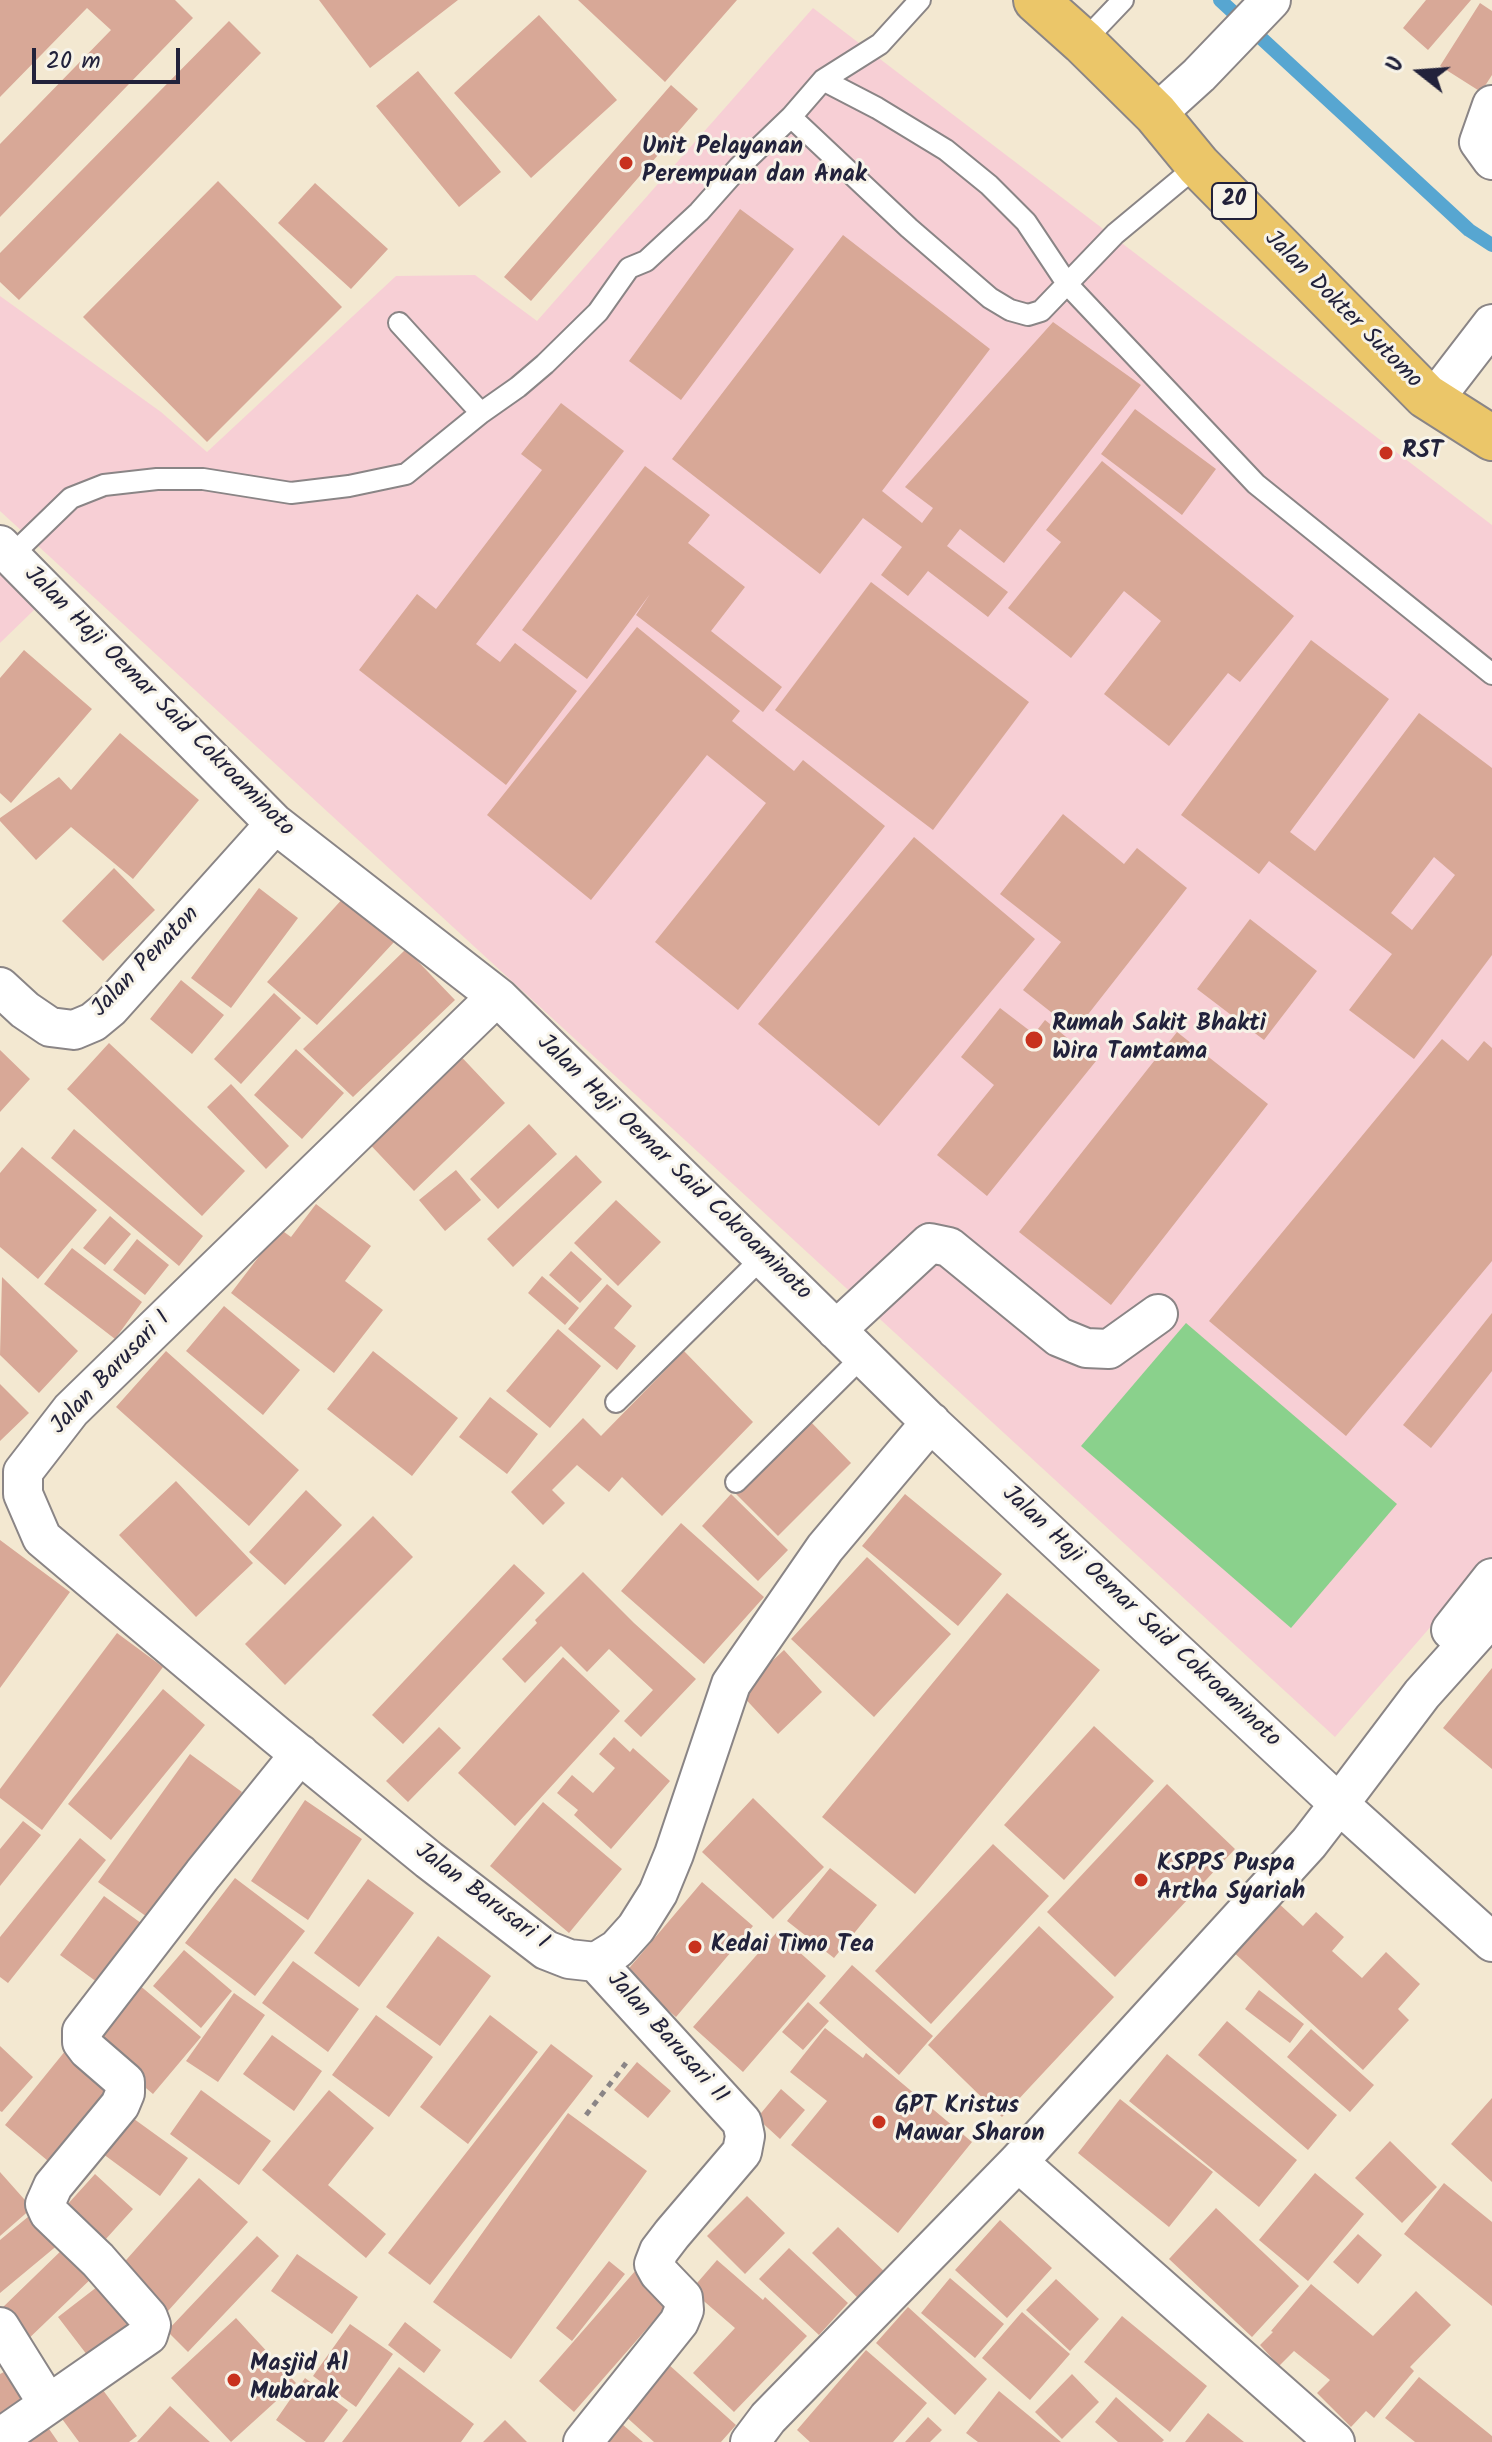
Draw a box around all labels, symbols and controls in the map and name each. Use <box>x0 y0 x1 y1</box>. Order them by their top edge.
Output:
scale bar <box>36 32 184 82</box>
north arrow <box>1380 32 1460 112</box>
text: 20 m <box>46 42 101 81</box>
text: U <box>1378 53 1415 76</box>
place label: Unit Pelayanan Perempuan dan Anak <box>642 135 866 191</box>
marker: Unit Pelayanan Perempuan dan Anak <box>617 154 635 172</box>
road number: 20 <box>1212 183 1256 219</box>
street label: Jalan Dokter Sutomo <box>1257 226 1427 396</box>
place label: RST <box>1402 439 1443 467</box>
marker: RST <box>1377 444 1395 462</box>
street label: Jalan Haji Oemar Said Cokroaminoto <box>17 562 299 844</box>
street label: Jalan Penaton <box>87 902 207 1024</box>
place label: Rumah Sakit Bhakti Wira Tamtama <box>1052 1012 1266 1068</box>
marker: Rumah Sakit Bhakti Wira Tamtama <box>1023 1029 1045 1051</box>
street label: Jalan Haji Oemar Said Cokroaminoto <box>530 1030 816 1308</box>
street label: Jalan Barusari I <box>46 1306 178 1442</box>
street label: Jalan Haji Oemar Said Cokroaminoto <box>995 1481 1285 1755</box>
street label: Jalan Barusari I <box>408 1838 554 1958</box>
place label: KSPPS Puspa Artha Syariah <box>1157 1852 1305 1908</box>
marker: KSPPS Puspa Artha Syariah <box>1132 1871 1150 1889</box>
place label: Kedai Timo Tea <box>711 1933 874 1961</box>
marker: Kedai Timo Tea <box>686 1938 704 1956</box>
street label: Jalan Barusari II <box>599 1967 733 2111</box>
place label: GPT Kristus Mawar Sharon <box>895 2094 1045 2150</box>
marker: GPT Kristus Mawar Sharon <box>870 2113 888 2131</box>
place label: Masjid Al Mubarak <box>250 2352 348 2408</box>
marker: Masjid Al Mubarak <box>225 2371 243 2389</box>

